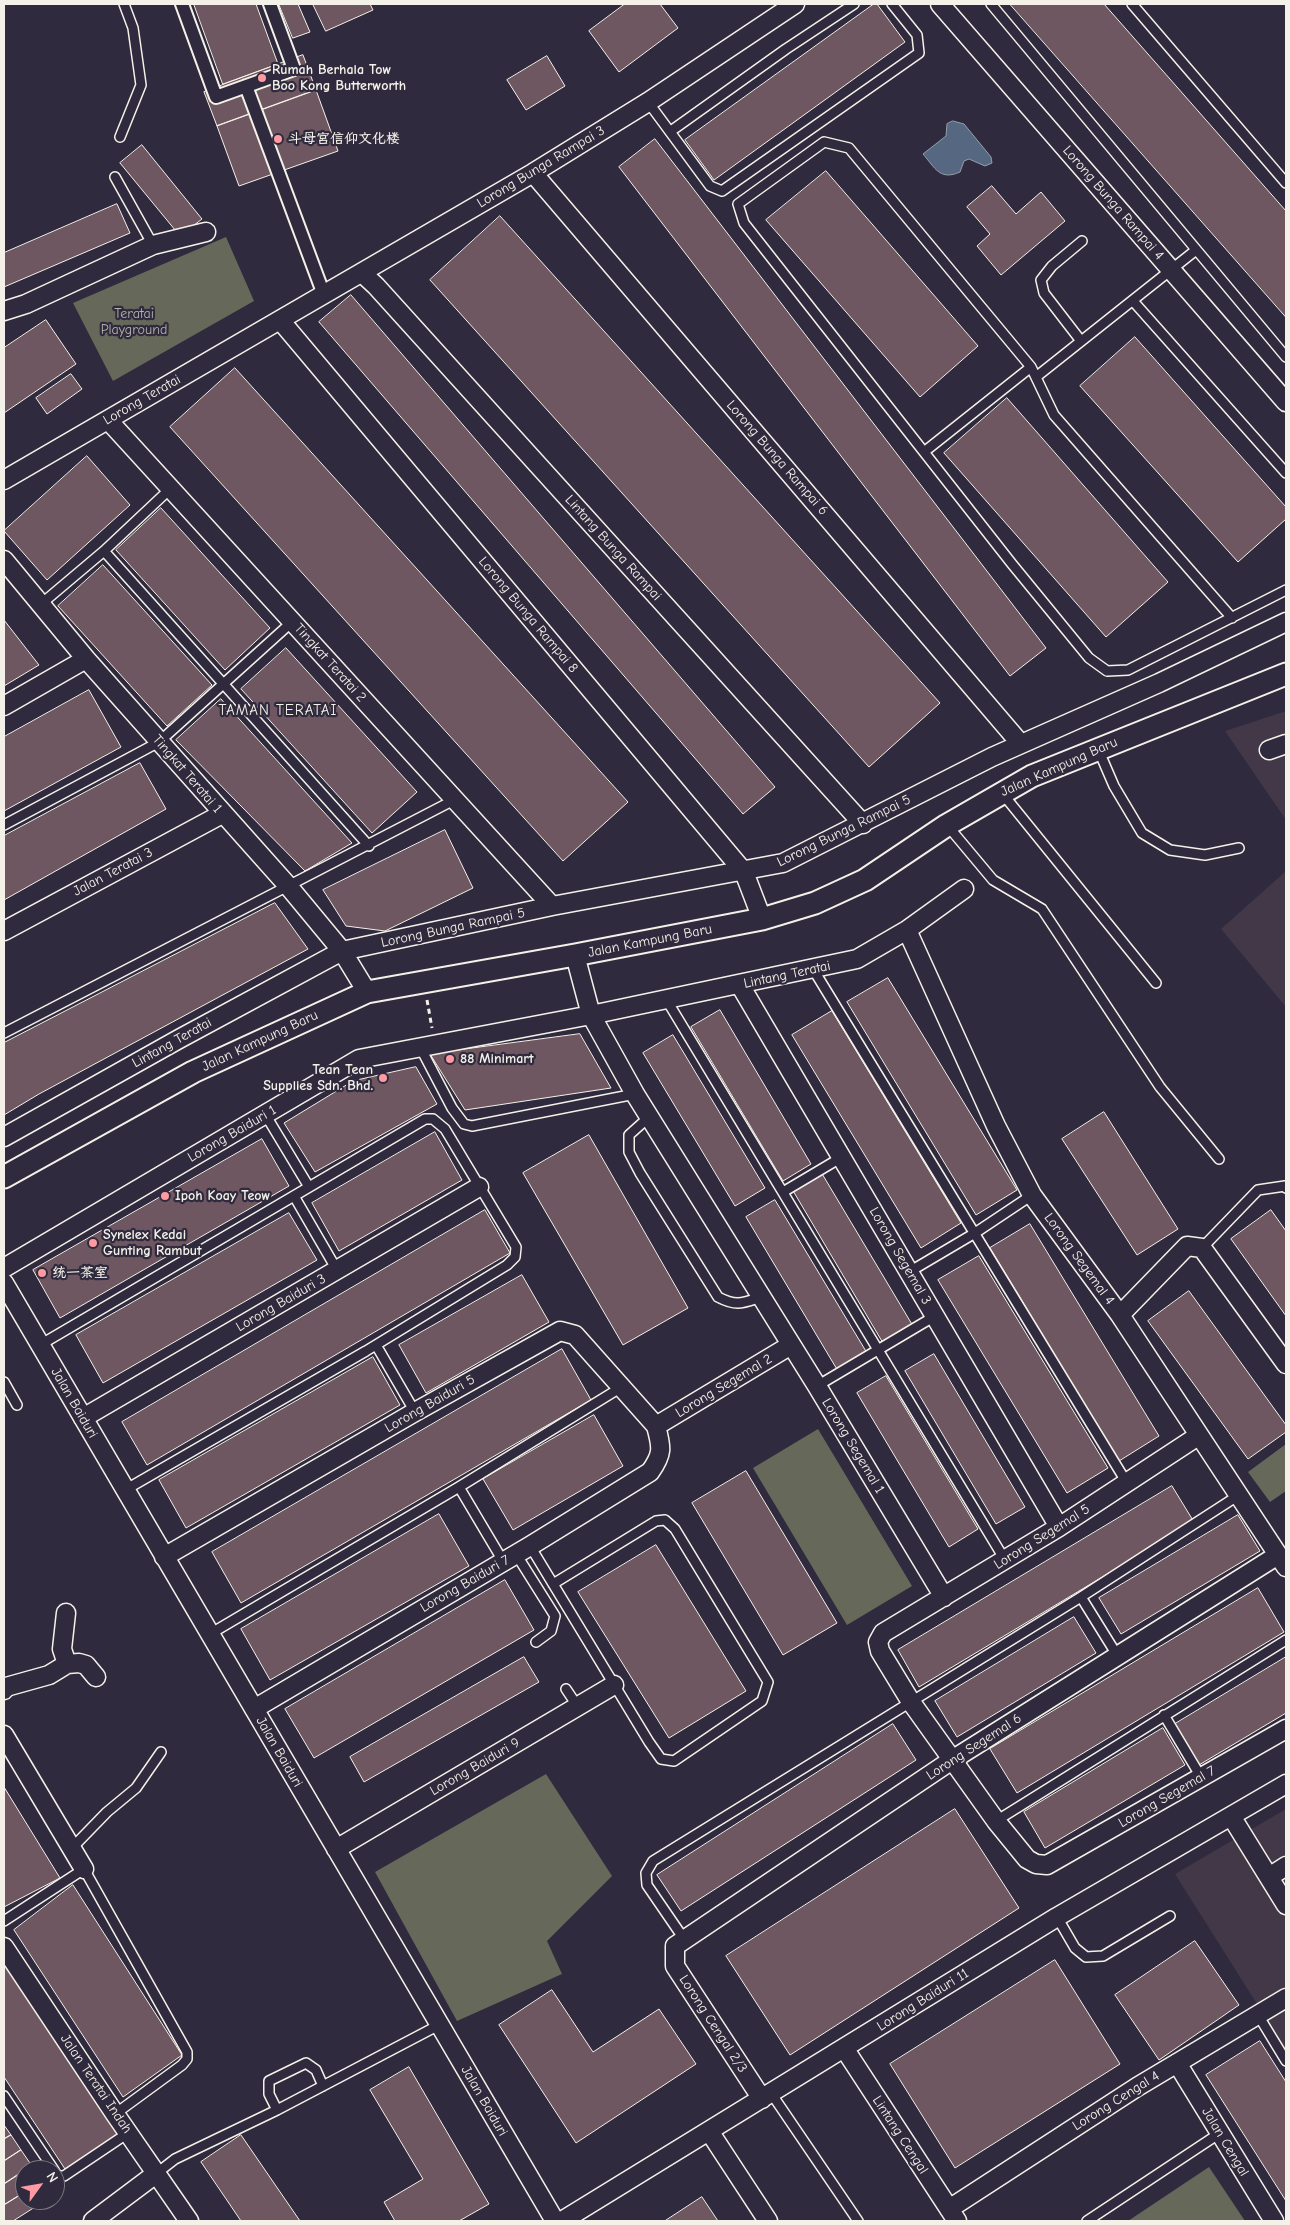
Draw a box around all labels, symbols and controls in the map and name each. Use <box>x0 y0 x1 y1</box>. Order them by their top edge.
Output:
place label: Rumah Berhala Tow Boo Kong Butterworth <box>272 62 406 94</box>
marker: Rumah Berhala Tow Boo Kong Butterworth <box>256 72 268 84</box>
street label: Lorong Bunga Rampai 3 <box>474 122 608 212</box>
place label: 斗母宫信仰文化楼 <box>288 131 400 147</box>
marker: 斗母宫信仰文化楼 <box>272 133 284 145</box>
street label: Lorong Bunga Rampai 4 <box>1059 142 1167 264</box>
park label: Teratai Playground <box>101 306 167 338</box>
street label: Lorong Teratai <box>100 371 184 429</box>
street label: Lorong Bunga Rampai 6 <box>723 397 831 519</box>
street label: Lintang Bunga Rampai <box>561 492 665 604</box>
street label: Lorong Bunga Rampai 8 <box>475 554 581 676</box>
street label: Tingkat Teratai 2 <box>290 620 370 706</box>
district label: TAMAN TERATAI <box>217 702 339 720</box>
street label: Tingkat Teratai 1 <box>149 732 225 816</box>
street label: Jalan Kampung Baru <box>998 734 1120 800</box>
street label: Lorong Bunga Rampai 5 <box>774 791 914 871</box>
street label: Jalan Teratai 3 <box>70 844 156 900</box>
street label: Lorong Bunga Rampai 5 <box>380 905 526 951</box>
street label: Jalan Kampung Baru <box>587 921 713 961</box>
street label: Lintang Teratai <box>742 958 832 992</box>
street label: Jalan Kampung Baru <box>199 1007 321 1075</box>
street label: Lintang Teratai <box>129 1014 215 1072</box>
place label: 88 Minimart <box>460 1051 533 1067</box>
marker: 88 Minimart <box>444 1053 456 1065</box>
place label: Tean Tean Supplies Sdn. Bhd. <box>263 1062 373 1094</box>
marker: Tean Tean Supplies Sdn. Bhd. <box>377 1072 389 1084</box>
street label: Lorong Baiduri 1 <box>185 1102 279 1166</box>
place label: Ipoh Koay Teow <box>175 1188 270 1204</box>
marker: Ipoh Koay Teow <box>159 1190 171 1202</box>
street label: Lorong Segemal 3 <box>865 1204 935 1308</box>
street label: Lorong Segemal 4 <box>1040 1210 1118 1308</box>
place label: Synelex Kedai Gunting Rambut <box>103 1227 202 1260</box>
marker: Synelex Kedai Gunting Rambut <box>87 1237 99 1249</box>
place label: 统一茶室 <box>52 1265 108 1281</box>
marker: 统一茶室 <box>36 1267 48 1279</box>
street label: Lorong Baiduri 3 <box>233 1271 329 1335</box>
street label: Lorong Segemal 2 <box>673 1351 775 1421</box>
street label: Jalan Baiduri <box>47 1365 101 1441</box>
street label: Lorong Baiduri 5 <box>382 1371 478 1437</box>
street label: Lorong Segemal 1 <box>818 1395 888 1497</box>
street label: Lorong Segemal 5 <box>991 1501 1093 1573</box>
street label: Lorong Baiduri 7 <box>417 1552 513 1616</box>
street label: Lorong Segemal 6 <box>923 1710 1025 1784</box>
street label: Jalan Baiduri <box>252 1714 306 1790</box>
street label: Lorong Baiduri 9 <box>427 1734 523 1800</box>
street label: Lorong Segemal 7 <box>1116 1762 1218 1832</box>
street label: Lorong Baiduri 11 <box>874 1965 972 2035</box>
street label: Lorong Cengal 2/3 <box>675 1972 751 2076</box>
street label: Jalan Teratai Indah <box>57 2031 135 2137</box>
street label: Jalan Baiduri <box>457 2063 511 2139</box>
street label: Lorong Cengal 4 <box>1069 2068 1163 2134</box>
street label: Lintang Cengal <box>869 2093 931 2177</box>
street label: Jalan Cengal <box>1198 2105 1252 2179</box>
north arrow <box>15 2160 65 2210</box>
text: N <box>43 2169 62 2186</box>

